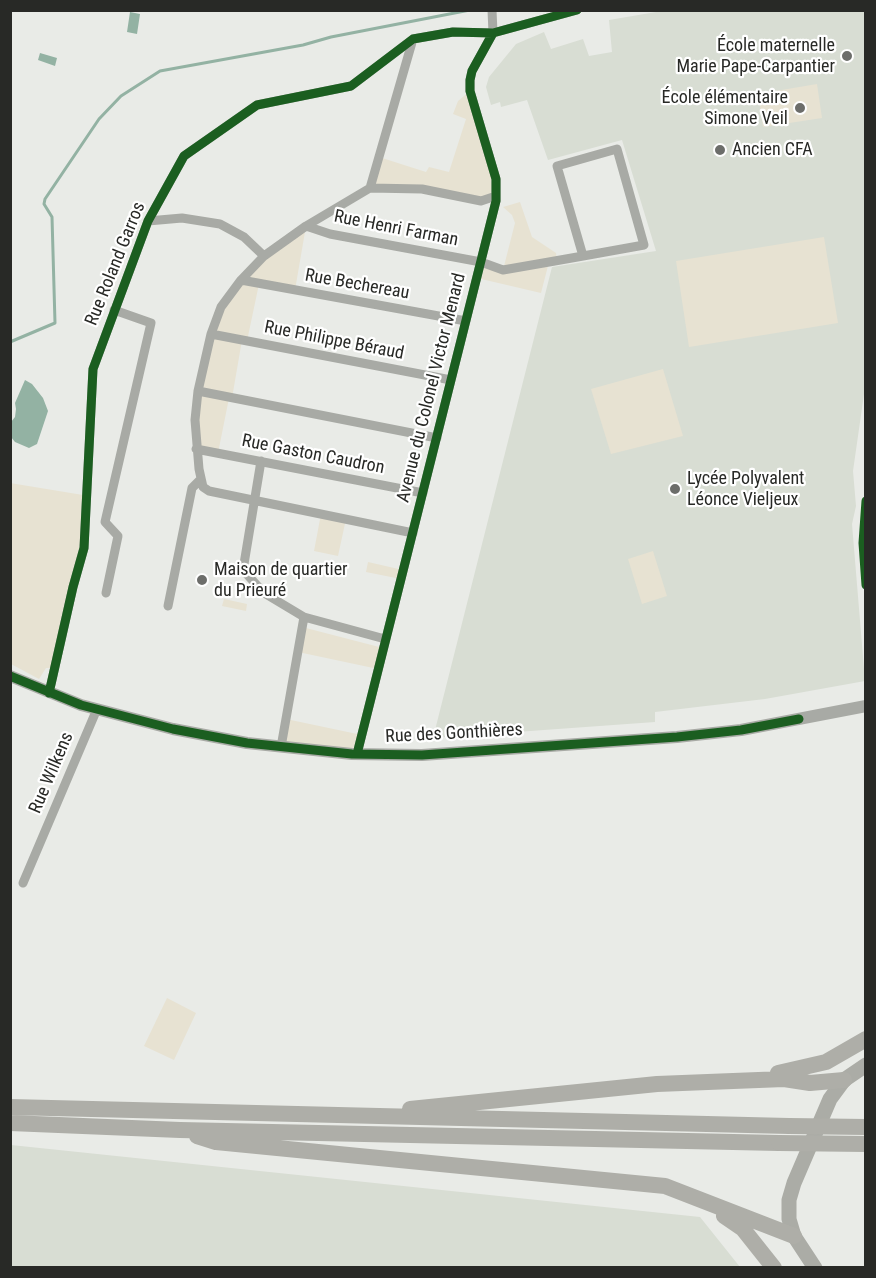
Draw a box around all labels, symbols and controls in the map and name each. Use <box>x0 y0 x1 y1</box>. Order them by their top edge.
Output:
place label: École maternelle Marie Pape-Carpantier <box>676 35 835 78</box>
marker: École maternelle Marie Pape-Carpantier <box>840 49 854 63</box>
place label: École élémentaire Simone Veil <box>662 87 788 130</box>
marker: École élémentaire Simone Veil <box>793 101 807 115</box>
place label: Ancien CFA <box>732 139 813 161</box>
marker: Ancien CFA <box>713 143 727 157</box>
street label: Rue Roland Garros <box>81 199 151 329</box>
street label: Rue Henri Farman <box>332 206 460 252</box>
street label: Rue Bechereau <box>303 265 411 305</box>
street label: Avenue du Colonel Victor Menard <box>393 271 471 505</box>
street label: Rue Philippe Béraud <box>262 317 406 365</box>
street label: Rue Gaston Caudron <box>240 431 386 479</box>
place label: Lycée Polyvalent Léonce Vieljeux <box>687 468 804 510</box>
marker: Lycée Polyvalent Léonce Vieljeux <box>668 482 682 496</box>
place label: Maison de quartier du Prieuré <box>214 559 348 602</box>
marker: Maison de quartier du Prieuré <box>195 573 209 587</box>
street label: Rue des Gonthières <box>385 720 523 748</box>
street label: Rue Wilkens <box>25 729 79 817</box>

